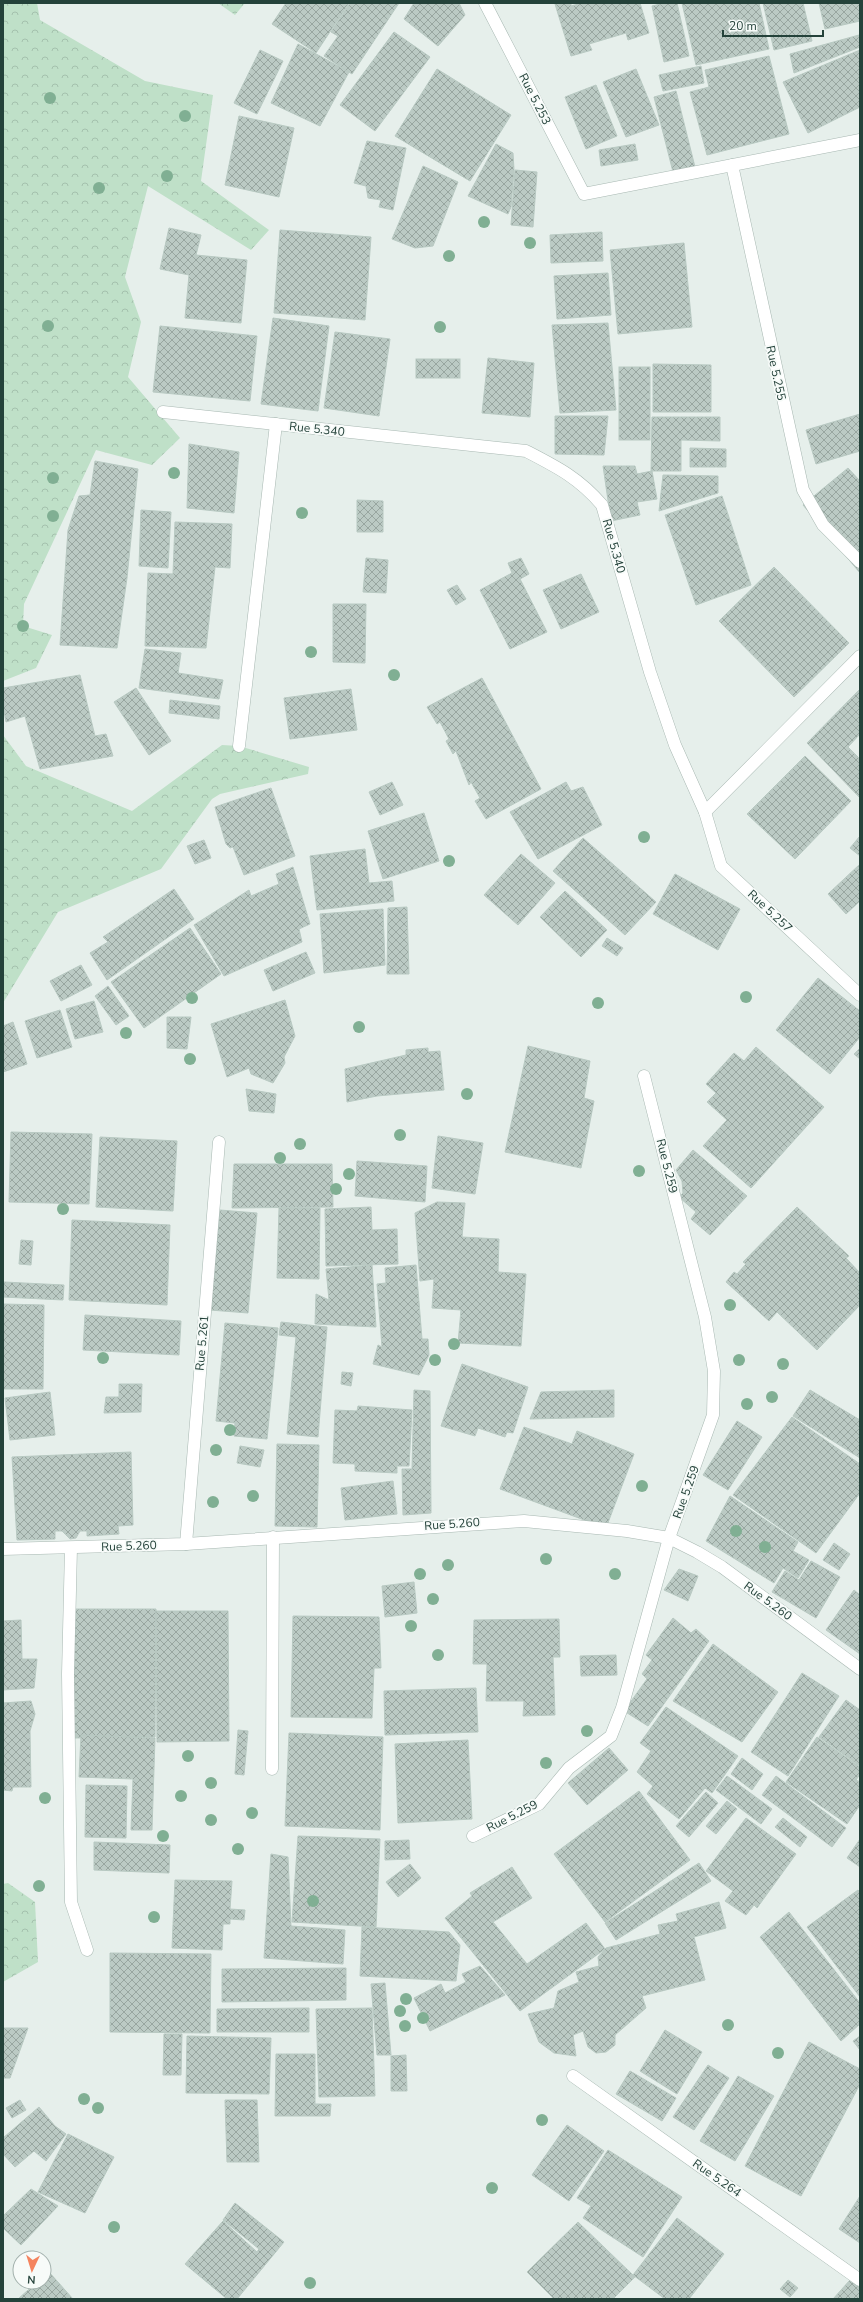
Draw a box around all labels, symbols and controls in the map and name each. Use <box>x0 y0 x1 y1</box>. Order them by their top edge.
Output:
scale bar <box>723 12 823 38</box>
text: 20 m <box>729 18 757 34</box>
street label: Rue 5.253 <box>515 71 555 127</box>
street label: Rue 5.255 <box>762 344 790 402</box>
street label: Rue 5.340 <box>288 418 346 440</box>
street label: Rue 5.340 <box>599 517 629 575</box>
street label: Rue 5.257 <box>744 886 796 936</box>
street label: Rue 5.259 <box>652 1137 682 1195</box>
street label: Rue 5.261 <box>192 1315 212 1371</box>
street label: Rue 5.259 <box>669 1463 703 1521</box>
street label: Rue 5.260 <box>424 1514 480 1534</box>
street label: Rue 5.260 <box>101 1537 157 1555</box>
street label: Rue 5.260 <box>741 1578 795 1624</box>
street label: Rue 5.259 <box>484 1796 540 1836</box>
street label: Rue 5.264 <box>690 2155 744 2201</box>
north arrow <box>12 2250 52 2290</box>
text: N <box>27 2272 36 2287</box>

